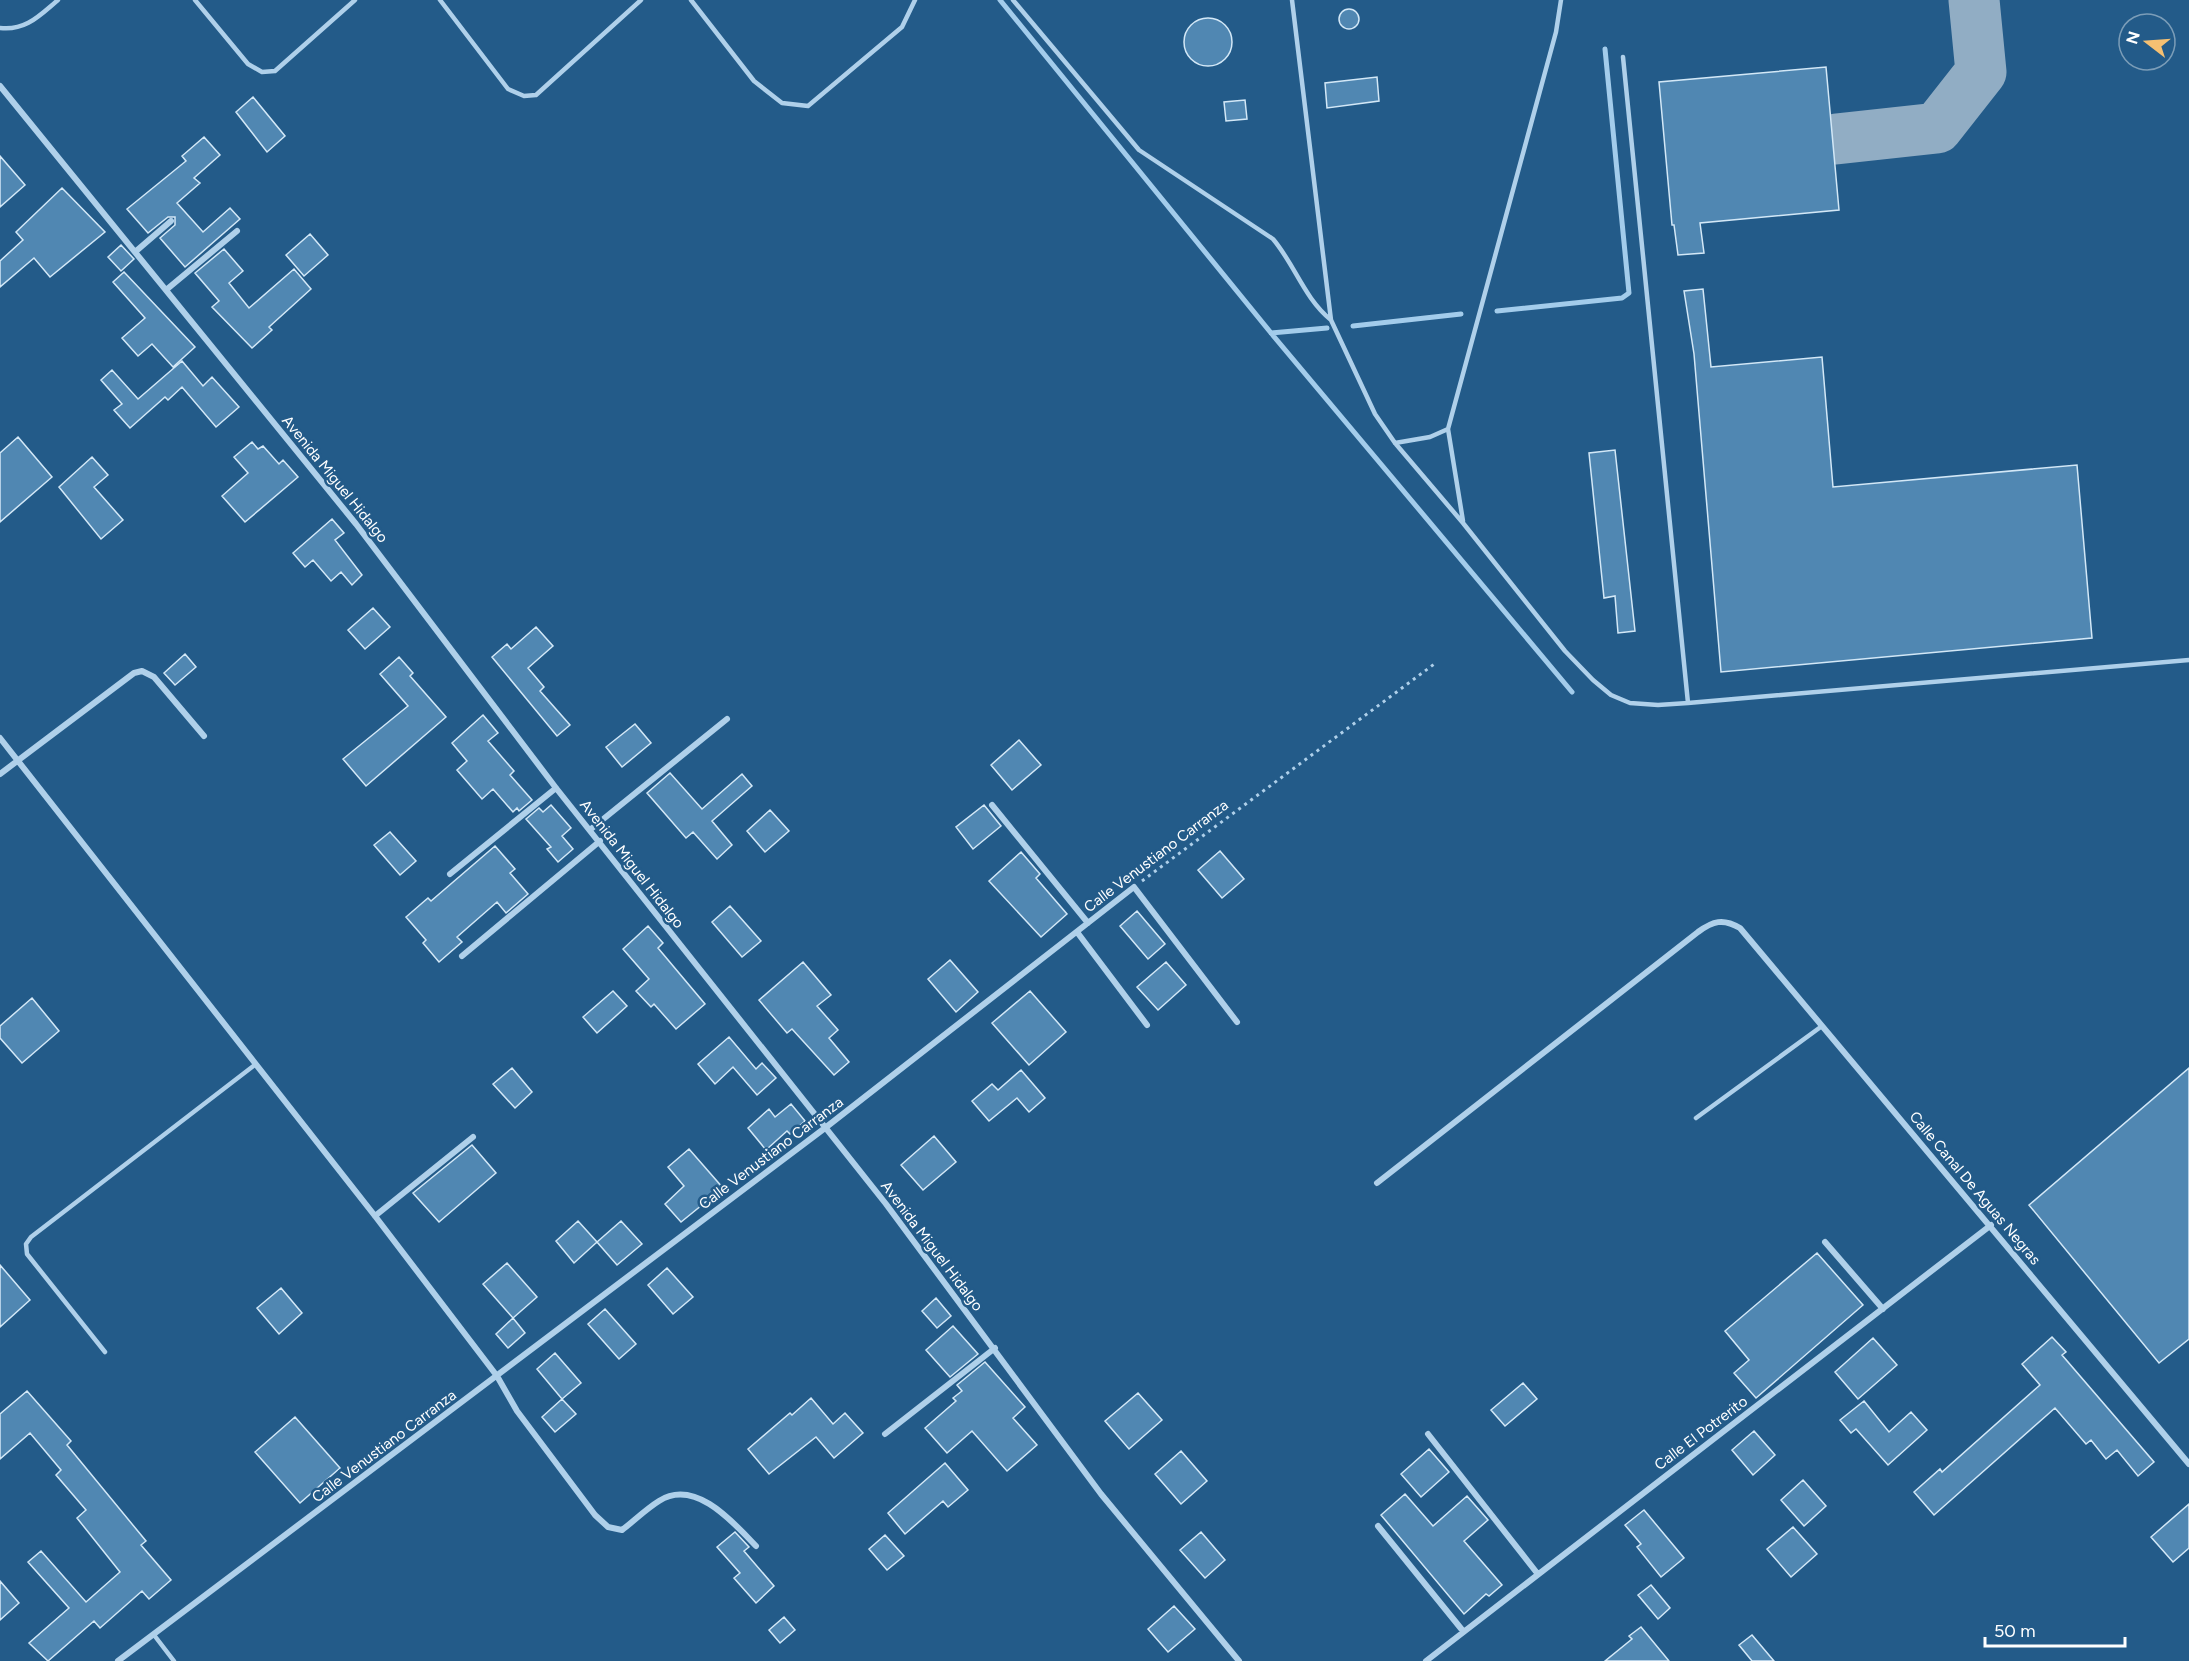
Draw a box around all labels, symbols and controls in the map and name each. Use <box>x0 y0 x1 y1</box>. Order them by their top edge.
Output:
north arrow <box>2117 12 2177 72</box>
text: N <box>2122 29 2144 46</box>
street label: Avenida Miguel Hidalgo <box>278 412 392 546</box>
street label: Avenida Miguel Hidalgo <box>576 796 688 932</box>
street label: Calle Venustiano Carranza <box>1080 796 1232 916</box>
street label: Calle Venustiano Carranza <box>695 1093 847 1213</box>
street label: Calle Canal De Aguas Negras <box>1906 1108 2044 1268</box>
street label: Avenida Miguel Hidalgo <box>877 1177 987 1315</box>
street label: Calle Venustiano Carranza <box>308 1386 460 1506</box>
street label: Calle El Potrerito <box>1651 1392 1751 1474</box>
scale bar <box>1985 1610 2124 1648</box>
text: 50 m <box>1994 1620 2036 1642</box>

